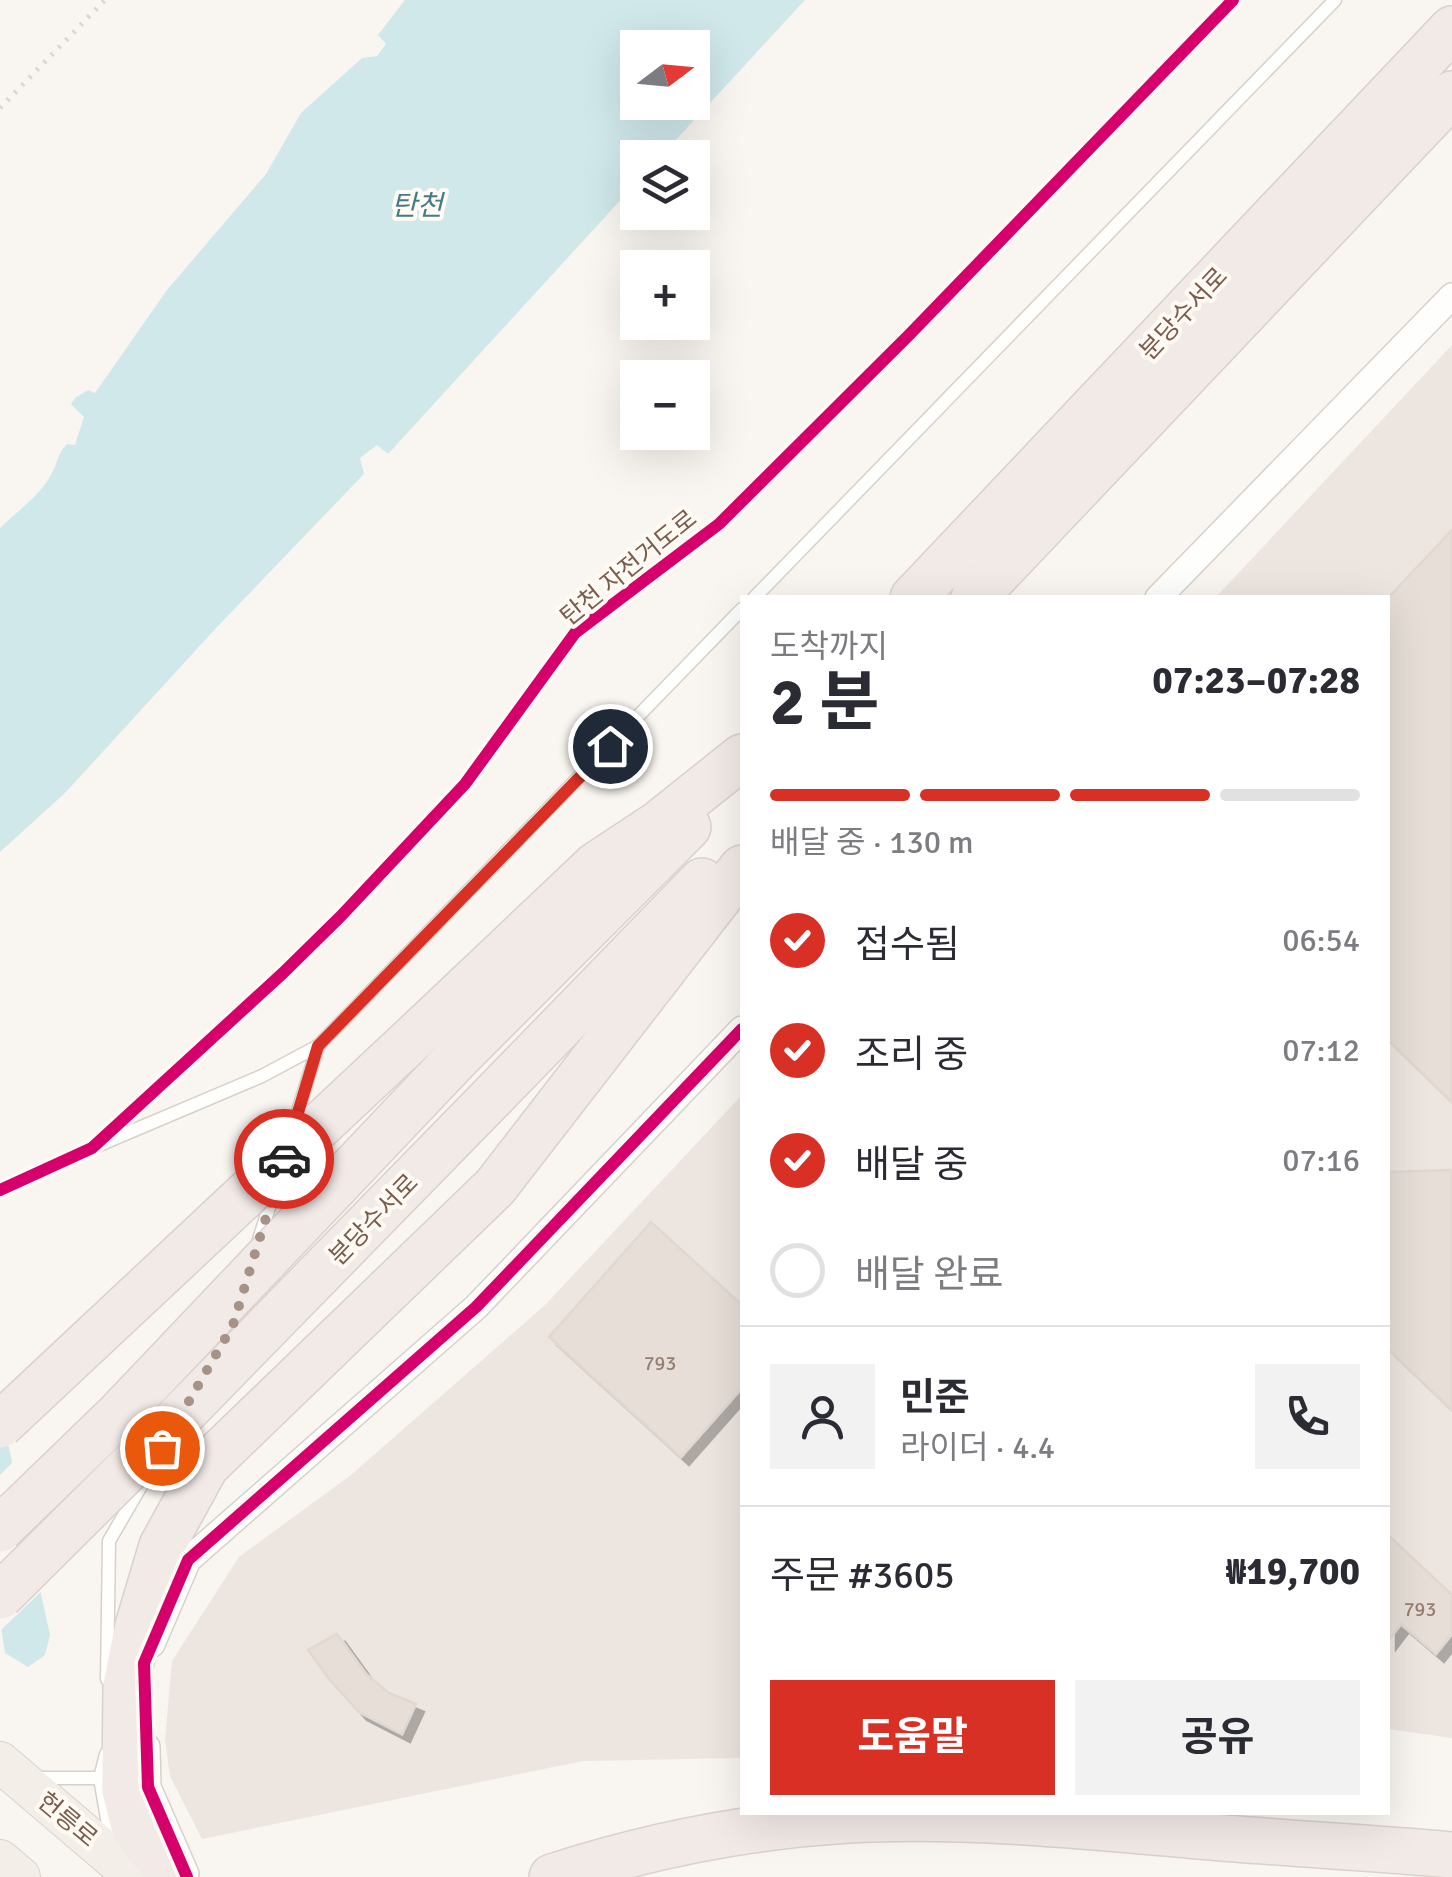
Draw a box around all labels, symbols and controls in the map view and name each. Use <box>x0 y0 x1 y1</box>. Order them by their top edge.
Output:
north arrow <box>620 30 710 120</box>
map controls <box>620 30 710 450</box>
button: layers <box>620 140 710 230</box>
water label: 탄천 <box>391 189 446 223</box>
button: + <box>620 250 710 340</box>
street label: 분당수서로 <box>1133 261 1234 366</box>
button: − <box>620 360 710 450</box>
street label: 탄천 자전거도로 <box>554 503 703 632</box>
text: 도착까지 <box>770 627 888 666</box>
text: 07:23–07:28 <box>1152 657 1360 704</box>
text: 2 분 <box>770 663 879 743</box>
pin <box>568 704 653 789</box>
icon: home <box>583 719 638 774</box>
text: 배달 중 · 130 m <box>770 823 974 862</box>
icon: check <box>770 913 825 968</box>
text: 접수됨 <box>855 921 960 968</box>
text: 06:54 <box>1282 921 1360 960</box>
icon: check <box>770 1023 825 1078</box>
text: 조리 중 <box>855 1031 968 1078</box>
text: 07:12 <box>1282 1031 1360 1070</box>
courier <box>234 1109 334 1209</box>
icon: car <box>257 1132 312 1187</box>
icon: check <box>770 1133 825 1188</box>
text: 배달 중 <box>855 1141 968 1188</box>
text: 07:16 <box>1282 1141 1360 1180</box>
street label: 분당수서로 <box>322 1167 424 1271</box>
text: 배달 완료 <box>855 1251 1003 1298</box>
house number: 793 <box>644 1351 676 1376</box>
button: person <box>770 1364 875 1469</box>
button: phone <box>1255 1364 1360 1469</box>
text: 민준 <box>900 1374 970 1421</box>
pin <box>120 1406 205 1491</box>
icon: bag <box>135 1421 190 1476</box>
text: 라이더 · 4.4 <box>900 1428 1055 1467</box>
text: ₩19,700 <box>1226 1548 1360 1595</box>
text: 주문 #3605 <box>770 1552 955 1599</box>
house number: 793 <box>1404 1597 1436 1622</box>
button: 도움말 <box>770 1680 1055 1795</box>
button: 공유 <box>1075 1680 1360 1795</box>
street label: 헌릉로 <box>31 1785 104 1853</box>

